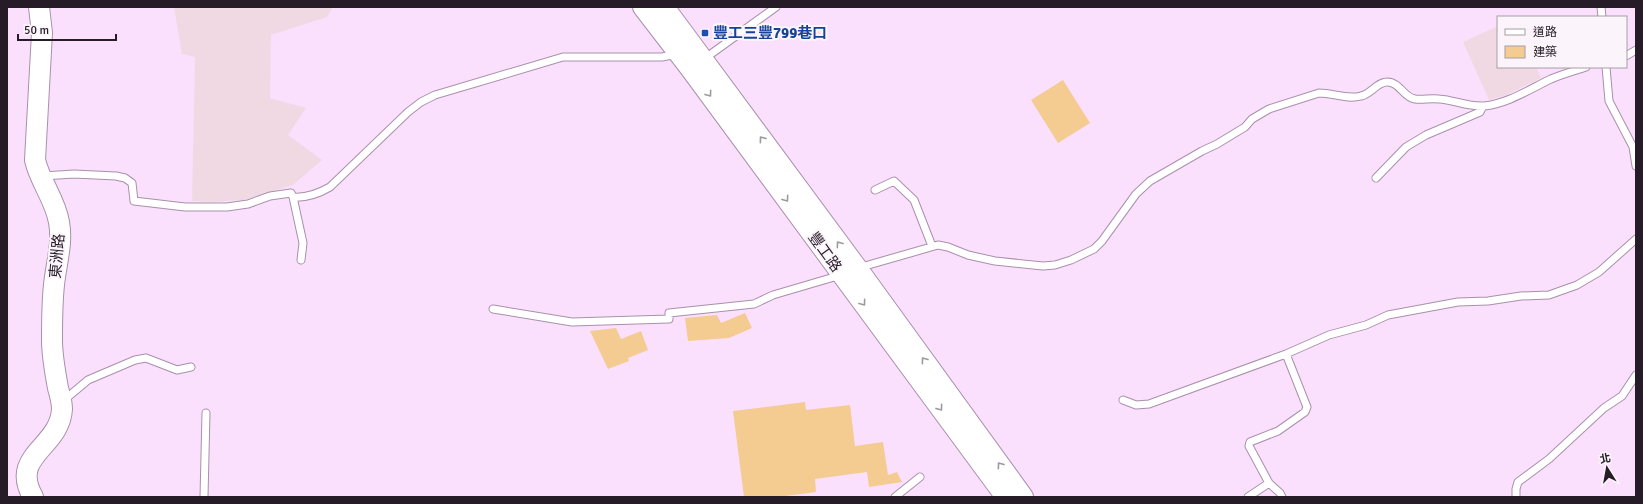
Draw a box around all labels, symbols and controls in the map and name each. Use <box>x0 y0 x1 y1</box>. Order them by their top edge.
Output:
scale bar <box>18 16 116 42</box>
legend <box>1497 16 1627 68</box>
text: 50 m <box>24 23 49 38</box>
place label: 豐工三豐799巷口 <box>713 24 827 42</box>
text: 道路 <box>1533 25 1557 40</box>
marker: 豐工三豐799巷口 <box>700 28 710 38</box>
text: 建築 <box>1533 45 1557 60</box>
one-way arrow <box>704 89 711 96</box>
one-way arrow <box>759 136 767 143</box>
one-way arrow <box>781 194 788 201</box>
street label: 豐工路 <box>804 229 846 275</box>
street label: 東洲路 <box>46 233 68 279</box>
one-way arrow <box>837 241 844 248</box>
one-way arrow <box>858 299 865 306</box>
one-way arrow <box>922 358 929 365</box>
one-way arrow <box>935 404 943 411</box>
north arrow <box>1587 448 1627 488</box>
text: 北 <box>1599 451 1612 466</box>
one-way arrow <box>998 463 1005 470</box>

